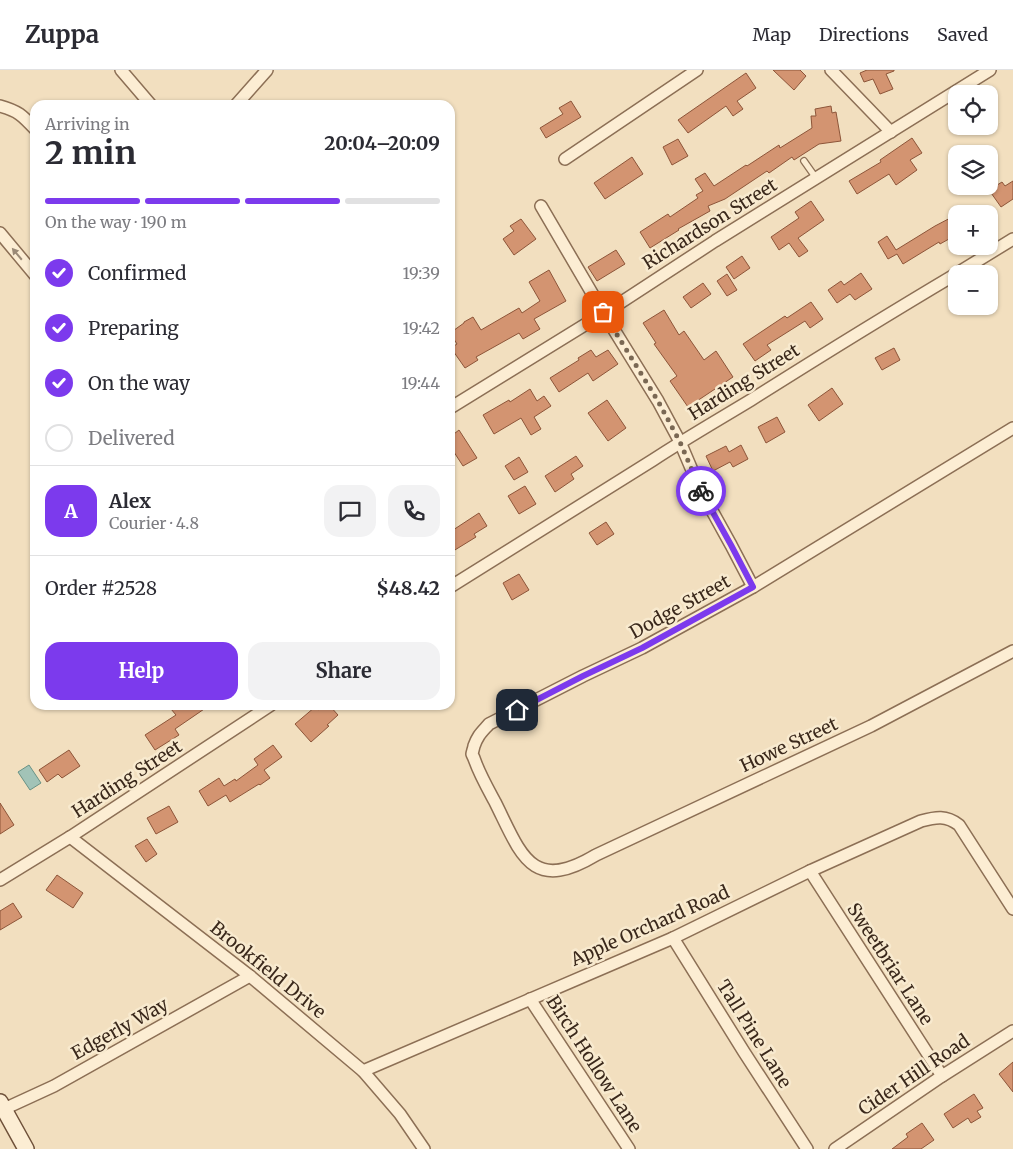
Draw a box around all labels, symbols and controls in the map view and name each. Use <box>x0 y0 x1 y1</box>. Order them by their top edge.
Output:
text: Zuppa <box>25 19 99 50</box>
text: Map <box>753 23 791 46</box>
text: Directions <box>819 23 909 46</box>
text: Saved <box>937 23 988 46</box>
map controls <box>948 85 998 315</box>
button: locate <box>948 85 998 135</box>
text: Arriving in <box>45 114 130 134</box>
text: 20:04–20:09 <box>324 131 440 155</box>
text: 2 min <box>45 133 136 173</box>
button: layers <box>948 145 998 195</box>
street label: Richardson Street <box>638 173 781 274</box>
button: + <box>948 205 998 255</box>
text: On the way · 190 m <box>45 212 187 232</box>
one-way arrow <box>12 248 23 261</box>
icon: check <box>45 259 73 287</box>
text: Confirmed <box>88 261 186 285</box>
text: 19:39 <box>402 263 440 283</box>
button: − <box>948 265 998 315</box>
pin <box>582 291 624 333</box>
icon: bag <box>589 298 617 326</box>
icon: check <box>45 314 73 342</box>
text: Preparing <box>88 316 179 340</box>
text: 19:42 <box>403 318 440 338</box>
street label: Harding Street <box>684 338 804 425</box>
icon: check <box>45 369 73 397</box>
text: On the way <box>88 371 190 395</box>
text: 19:44 <box>401 373 440 393</box>
text: Delivered <box>88 426 175 450</box>
courier <box>676 466 726 516</box>
icon: bike <box>687 477 715 505</box>
button: chat <box>324 485 376 537</box>
button: phone <box>388 485 440 537</box>
text: Alex <box>109 489 151 513</box>
text: A <box>64 499 78 523</box>
text: Courier · 4.8 <box>109 513 199 533</box>
street label: Dodge Street <box>625 569 734 644</box>
text: Order #2528 <box>45 576 157 600</box>
text: $48.42 <box>376 576 440 600</box>
button: Help <box>45 642 238 700</box>
button: Share <box>248 642 440 700</box>
pin <box>496 689 538 731</box>
icon: home <box>503 696 531 724</box>
street label: Howe Street <box>736 712 841 777</box>
street label: Harding Street <box>67 734 186 823</box>
street label: Apple Orchard Road <box>566 880 733 971</box>
street label: Sweetbriar Lane <box>842 898 938 1029</box>
street label: Brookfield Drive <box>206 916 331 1023</box>
street label: Tall Pine Lane <box>712 975 797 1092</box>
street label: Birch Hollow Lane <box>542 991 647 1137</box>
street label: Edgerly Way <box>67 992 173 1065</box>
street label: Cider Hill Road <box>854 1029 974 1120</box>

